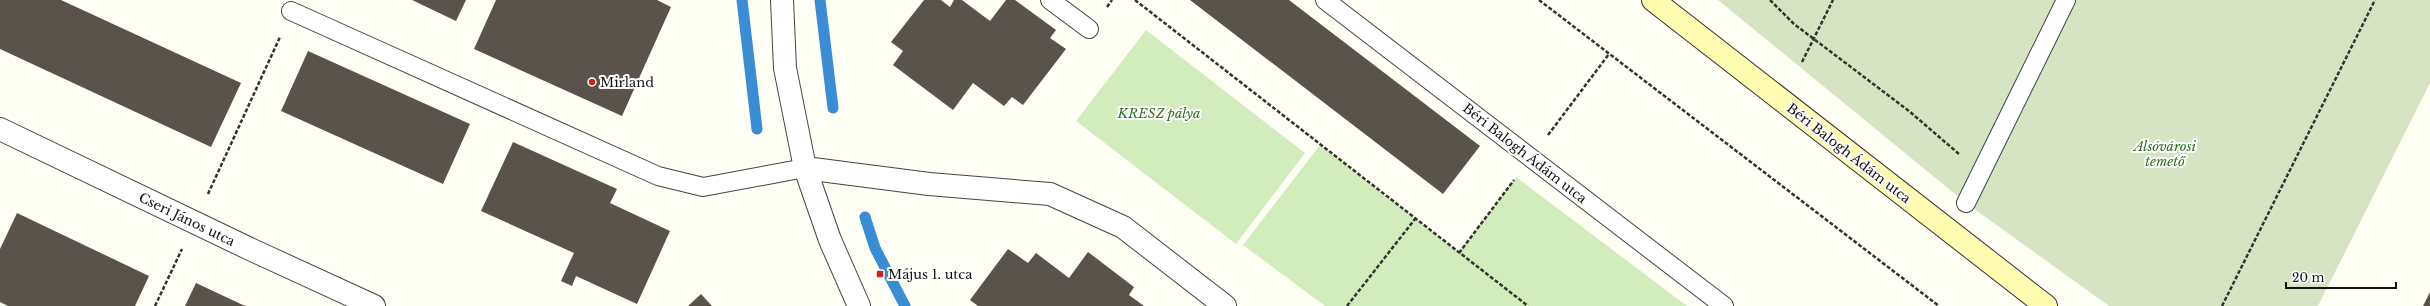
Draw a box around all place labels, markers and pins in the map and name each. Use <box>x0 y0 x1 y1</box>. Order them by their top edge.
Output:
place label: Mirland <box>600 74 654 91</box>
marker: Mirland <box>587 77 597 87</box>
place label: Május 1. utca <box>888 266 973 283</box>
marker: Május 1. utca <box>875 269 885 279</box>

